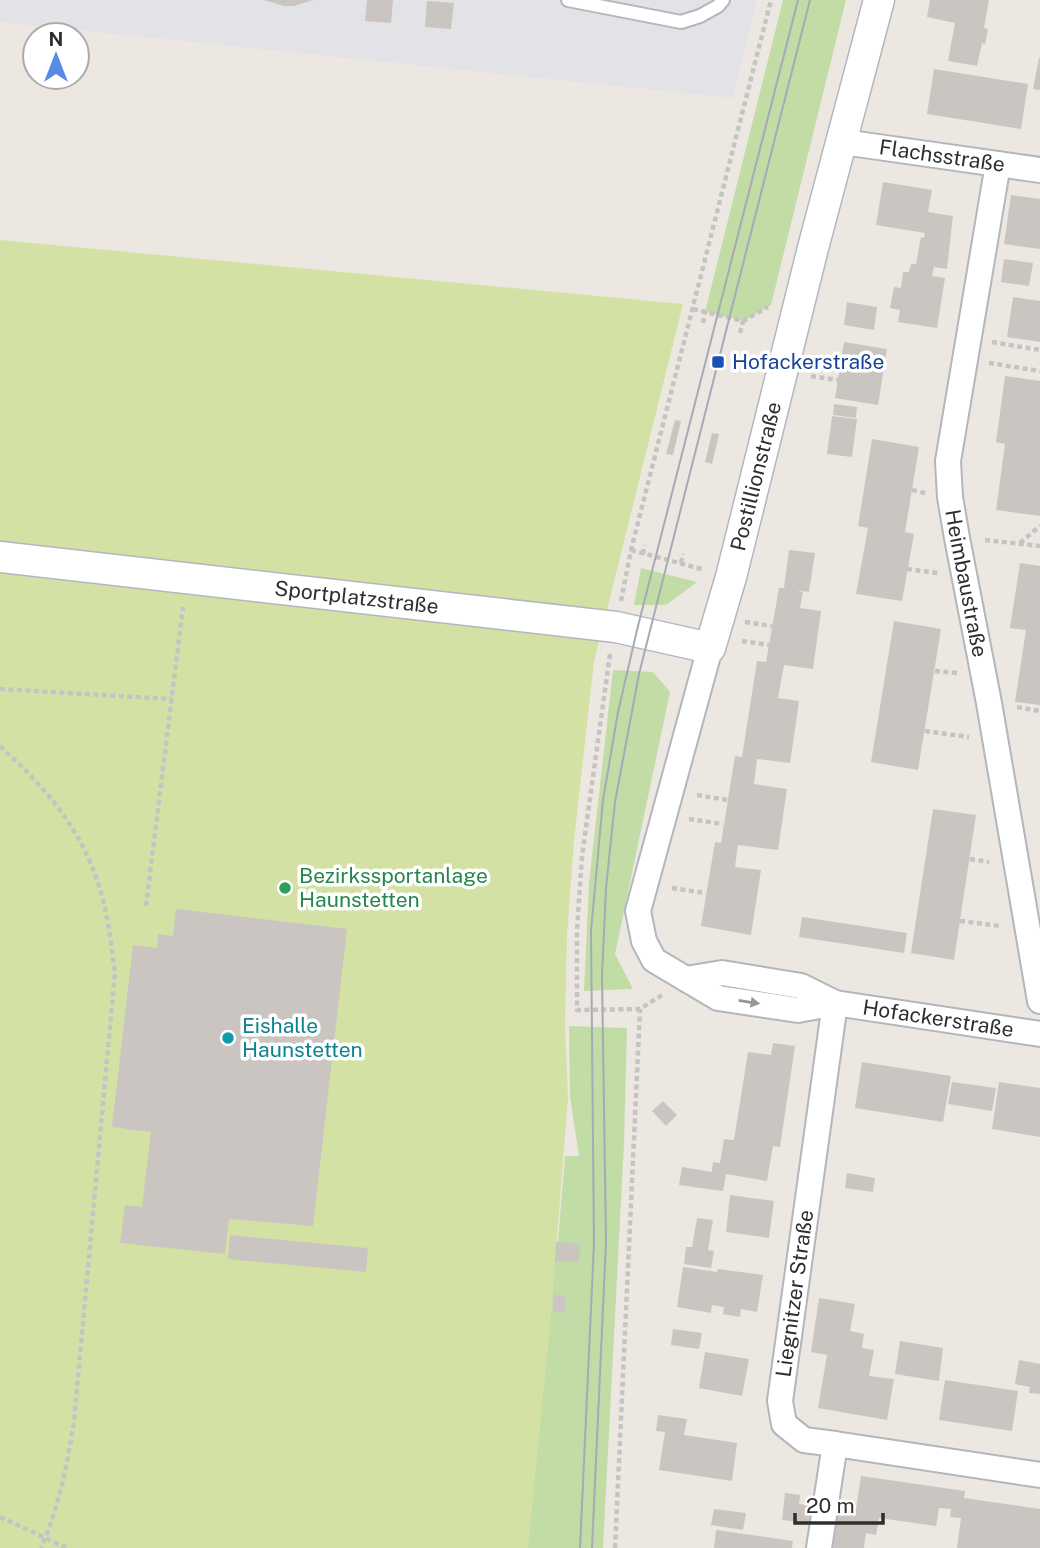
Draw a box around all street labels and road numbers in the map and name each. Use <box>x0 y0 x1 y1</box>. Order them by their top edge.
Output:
street label: Flachsstraße <box>878 134 1007 177</box>
street label: Postillionstraße <box>725 399 786 553</box>
street label: Heimbaustraße <box>940 507 993 659</box>
street label: Sportplatzstraße <box>273 575 440 619</box>
street label: Hofackerstraße <box>861 994 1016 1042</box>
street label: Liegnitzer Straße <box>770 1208 818 1379</box>

